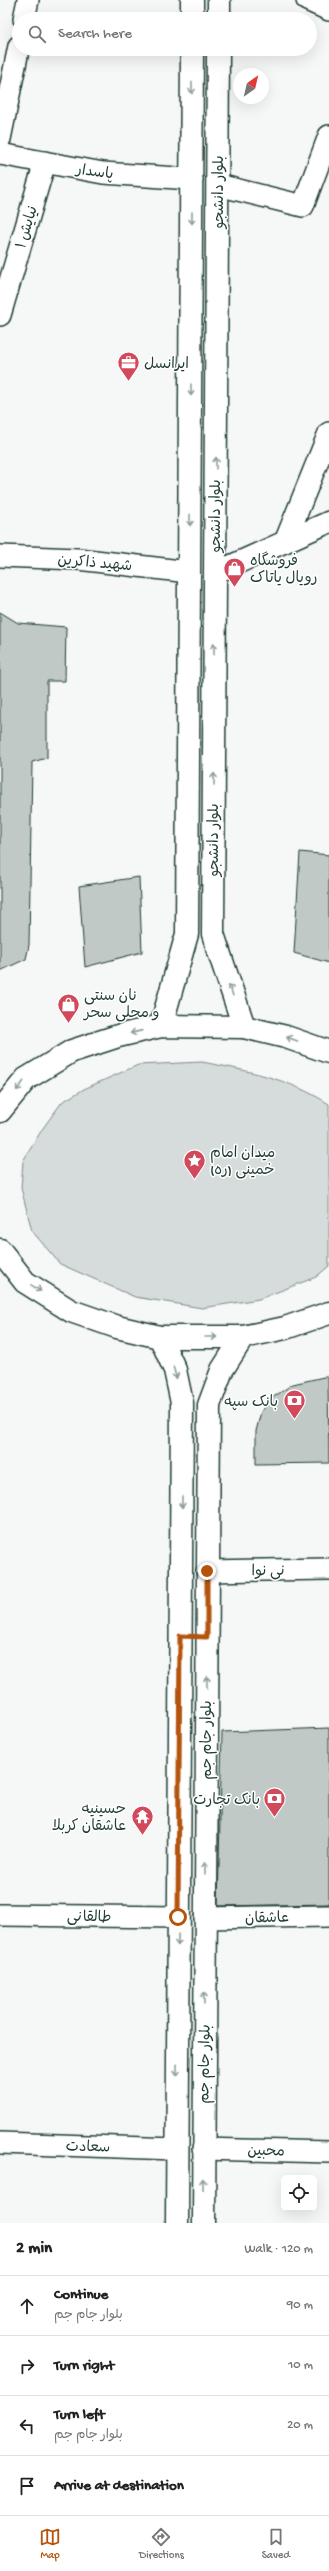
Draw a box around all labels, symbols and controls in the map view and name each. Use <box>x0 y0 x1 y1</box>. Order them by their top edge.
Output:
search box <box>12 12 317 56</box>
icon: search <box>26 23 48 45</box>
text: Search here <box>58 25 132 43</box>
north arrow <box>233 68 269 104</box>
one-way arrow <box>188 81 196 94</box>
street label: بلوار دانشجو <box>211 155 229 230</box>
street label: پاسدار <box>74 161 115 184</box>
street label: نیایش ۱ <box>13 204 43 251</box>
one-way arrow <box>188 211 196 224</box>
office icon: ایرانسل <box>115 350 141 383</box>
place label: ایرانسل <box>144 356 189 374</box>
one-way arrow <box>187 383 195 396</box>
one-way arrow <box>212 457 220 470</box>
street label: بلوار دانشجو <box>208 479 226 554</box>
one-way arrow <box>186 513 194 526</box>
place label: فروشگاه رویال یاتاک <box>250 551 317 588</box>
street label: شهید ذاکرین <box>57 552 133 576</box>
shop icon: فروشگاه رویال یاتاک <box>221 556 247 589</box>
one-way arrow <box>210 643 218 656</box>
one-way arrow <box>210 773 218 786</box>
street label: بلوار دانشجو <box>206 803 224 878</box>
one-way arrow <box>227 984 235 996</box>
place label: نان سنتی و محلی سحر <box>82 988 160 1023</box>
shop icon: نان سنتی و محلی سحر <box>55 991 81 1024</box>
one-way arrow <box>130 1028 143 1036</box>
one-way arrow <box>286 1035 299 1042</box>
one-way arrow <box>16 1081 25 1092</box>
place label: میدان امام خمینی (ره) <box>210 1145 275 1180</box>
place icon: میدان امام خمینی (ره) <box>182 1148 208 1181</box>
one-way arrow <box>30 1285 42 1293</box>
one-way arrow <box>204 1333 217 1341</box>
one-way arrow <box>172 1366 179 1379</box>
bank icon: بانک سپه <box>281 1388 307 1421</box>
place label: بانک سپه <box>224 1394 278 1412</box>
one-way arrow <box>178 1495 185 1508</box>
route end <box>198 1562 216 1580</box>
street label: نی نوا <box>251 1563 285 1581</box>
one-way arrow <box>203 1676 211 1689</box>
street label: بلوار جام جم <box>199 1700 218 1780</box>
bank icon: بانک تجارت <box>262 1786 288 1819</box>
place label: بانک تجارت <box>193 1792 260 1810</box>
place label: حسینیه عاشقان کربلا <box>52 1801 126 1836</box>
temple icon: حسینیه عاشقان کربلا <box>129 1804 155 1837</box>
one-way arrow <box>201 1862 209 1875</box>
route start <box>169 1908 187 1926</box>
street label: طالقانی <box>67 1909 111 1927</box>
street label: عاشقان <box>245 1910 289 1928</box>
one-way arrow <box>174 1933 182 1946</box>
one-way arrow <box>200 1992 208 2005</box>
street label: بلوار جام جم <box>196 2024 217 2104</box>
one-way arrow <box>173 2063 181 2076</box>
street label: سعادت <box>65 2138 111 2158</box>
street label: محبین <box>247 2143 285 2161</box>
map controls <box>281 2175 317 2211</box>
button: locate <box>281 2175 317 2211</box>
one-way arrow <box>199 2178 207 2191</box>
text: 2 min <box>16 2239 52 2259</box>
text: Walk · 120 m <box>245 2242 313 2257</box>
text: Continue <box>54 2286 108 2304</box>
icon: ahead <box>16 2295 38 2317</box>
text: 90 m <box>287 2298 313 2313</box>
text: بلوار جام جم <box>54 2308 123 2323</box>
icon: right <box>16 2355 38 2377</box>
text: Turn right <box>54 2357 114 2375</box>
text: 10 m <box>288 2358 313 2373</box>
text: Turn left <box>54 2406 105 2424</box>
icon: left <box>16 2415 38 2437</box>
text: 20 m <box>287 2418 313 2433</box>
text: بلوار جام جم <box>54 2428 123 2443</box>
icon: arrive <box>16 2475 38 2497</box>
text: Arrive at destination <box>54 2477 184 2495</box>
tab: Map <box>39 2526 61 2562</box>
tab: Directions <box>139 2526 184 2562</box>
tab: Saved <box>262 2526 290 2562</box>

